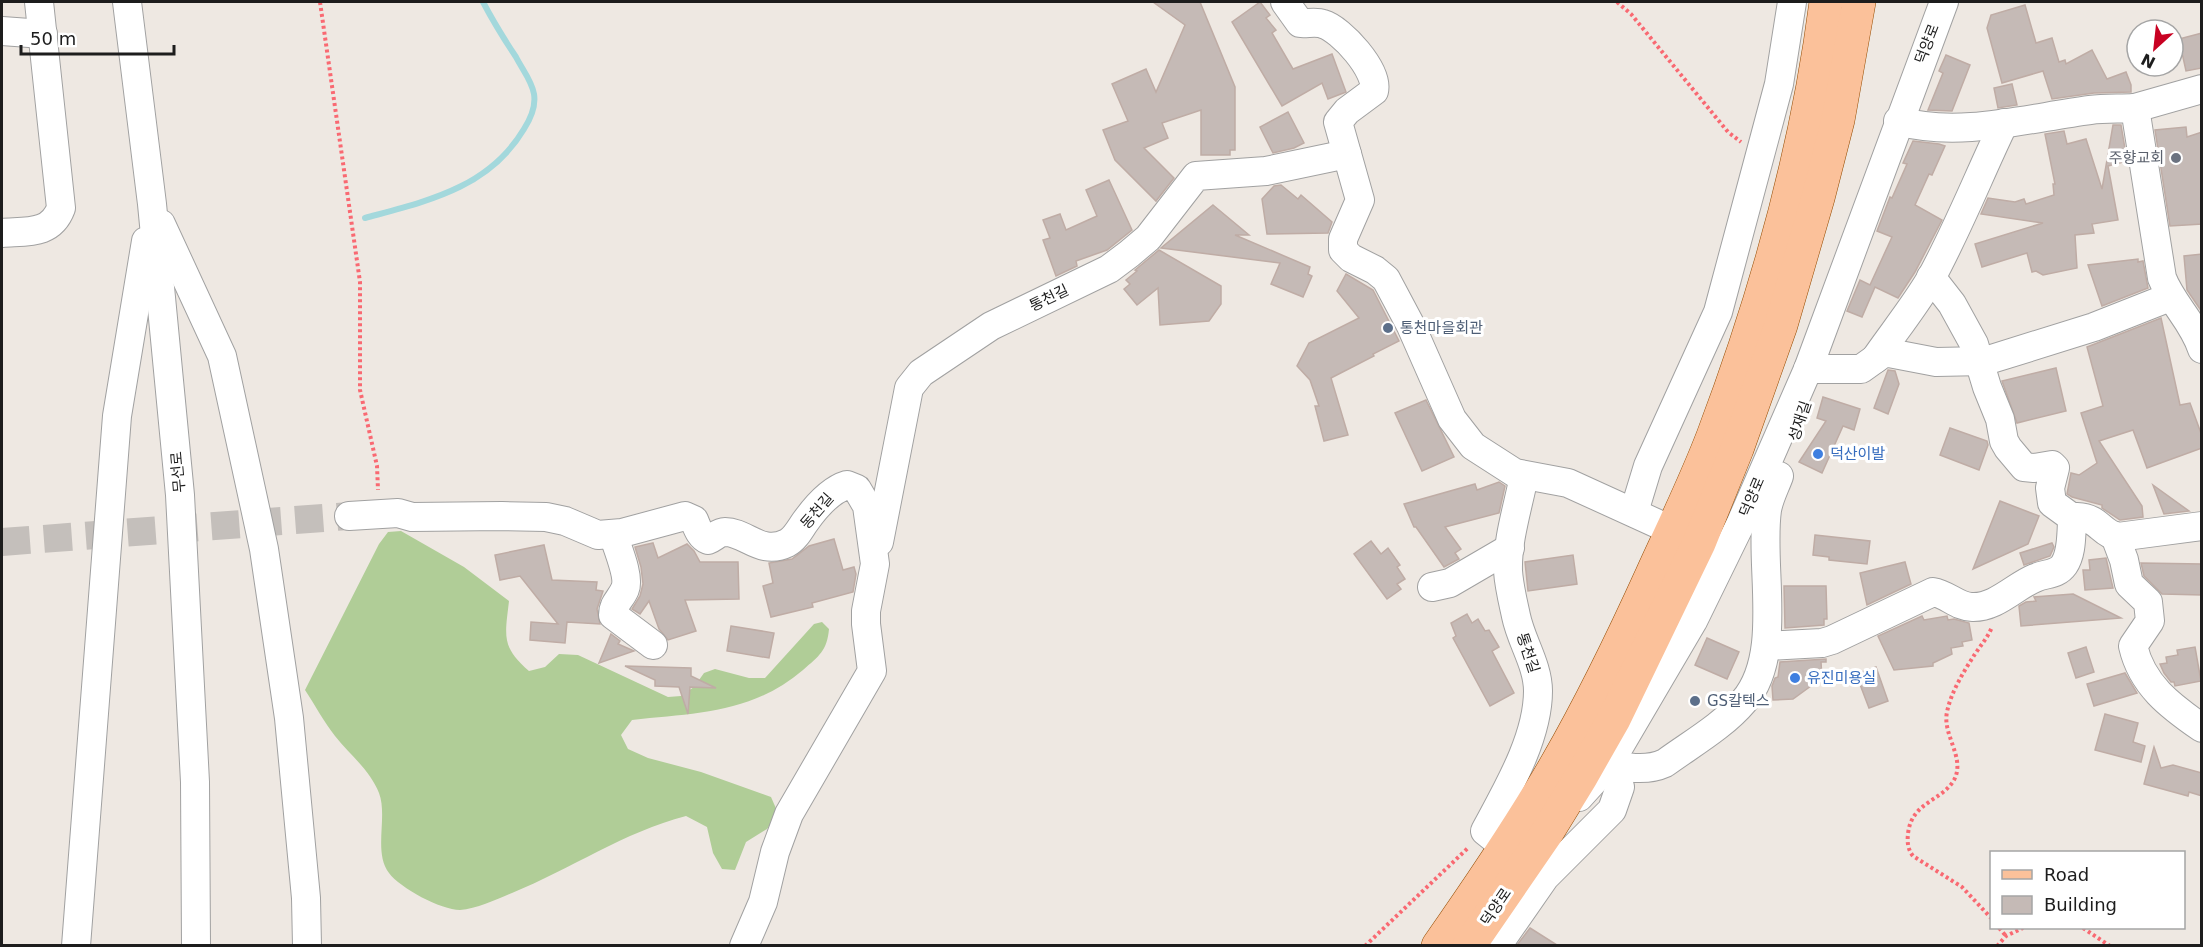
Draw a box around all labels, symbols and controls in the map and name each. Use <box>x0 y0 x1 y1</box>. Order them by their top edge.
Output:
scale bar <box>21 18 174 56</box>
north arrow <box>2125 18 2185 78</box>
street label: 덕양로 <box>1911 21 1943 67</box>
text: 50 m <box>30 28 76 49</box>
text: N <box>2138 49 2159 72</box>
place label: 주향교회 <box>2109 149 2164 167</box>
marker: 주향교회 <box>2169 151 2183 165</box>
street label: 통천길 <box>1026 281 1072 315</box>
place label: 통천마을회관 <box>1400 319 1483 337</box>
marker: 통천마을회관 <box>1381 321 1395 335</box>
street label: 성재길 <box>1785 399 1815 443</box>
place label: 덕산이발 <box>1830 445 1885 463</box>
marker: 덕산이발 <box>1811 447 1825 461</box>
street label: 무선로 <box>167 451 189 493</box>
street label: 덕양로 <box>1736 474 1768 520</box>
street label: 동천길 <box>797 489 837 533</box>
street label: 통천길 <box>1513 631 1543 675</box>
place label: 유진미용실 <box>1807 669 1876 687</box>
marker: 유진미용실 <box>1788 671 1802 685</box>
place label: GS칼텍스 <box>1707 692 1770 710</box>
marker: GS칼텍스 <box>1688 694 1702 708</box>
legend <box>1990 851 2185 929</box>
text: Road <box>2044 864 2089 885</box>
street label: 덕양로 <box>1477 885 1515 929</box>
text: Building <box>2044 894 2117 915</box>

